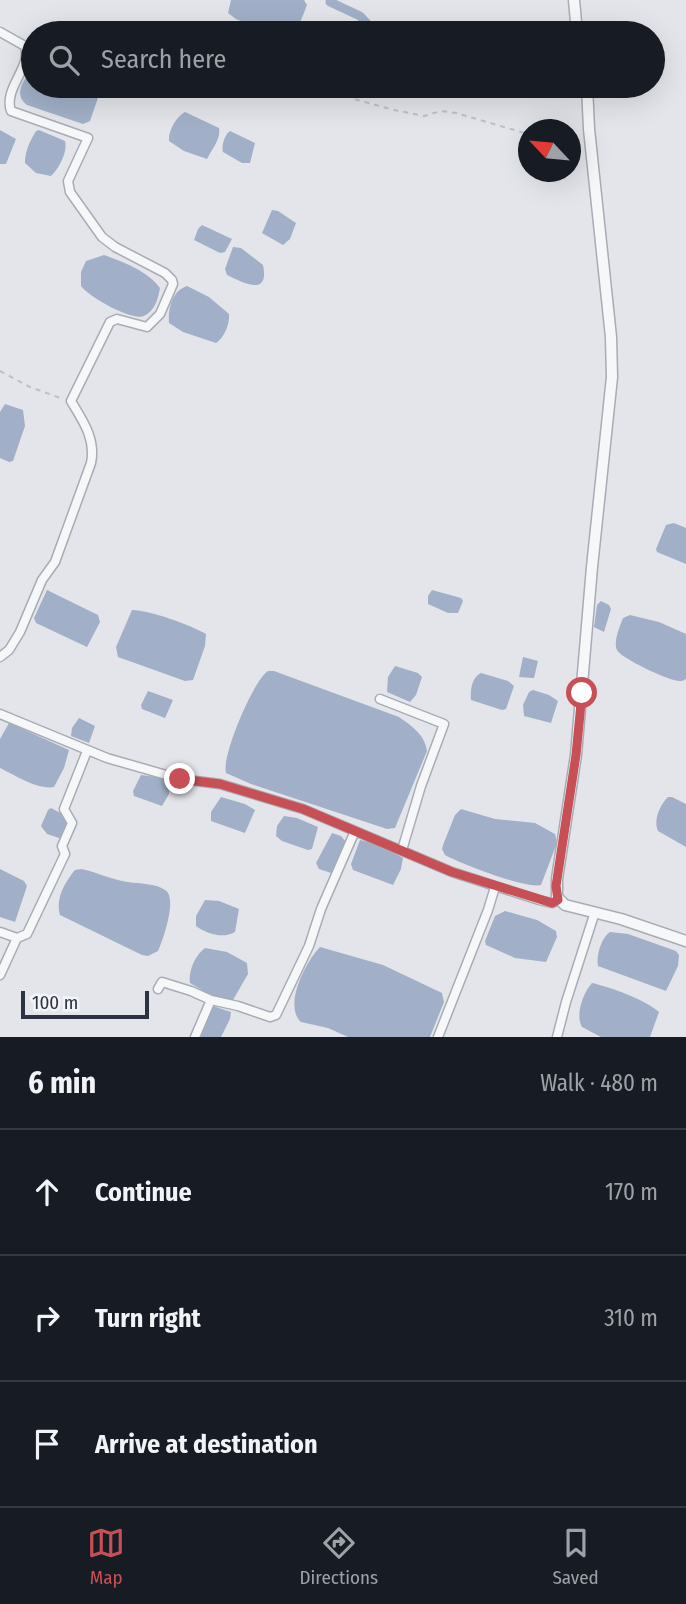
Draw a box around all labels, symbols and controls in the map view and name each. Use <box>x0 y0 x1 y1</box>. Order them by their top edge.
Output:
search box <box>21 21 665 98</box>
icon: search <box>45 41 83 79</box>
text: Search here <box>101 44 226 75</box>
north arrow <box>518 119 581 182</box>
route start <box>566 677 597 708</box>
route end <box>164 763 195 794</box>
scale bar <box>21 988 149 1020</box>
text: 100 m <box>32 991 78 1014</box>
text: 6 min <box>28 1065 96 1101</box>
text: Walk · 480 m <box>540 1069 658 1097</box>
icon: ahead <box>28 1173 66 1211</box>
text: Continue <box>95 1177 192 1208</box>
text: 170 m <box>605 1178 658 1206</box>
icon: right <box>28 1299 66 1337</box>
text: Turn right <box>95 1303 201 1334</box>
text: 310 m <box>604 1304 658 1332</box>
icon: arrive <box>28 1425 66 1463</box>
text: Arrive at destination <box>95 1429 318 1460</box>
tab: Map <box>87 1524 125 1589</box>
tab: Directions <box>299 1524 378 1589</box>
tab: Saved <box>552 1524 599 1589</box>

